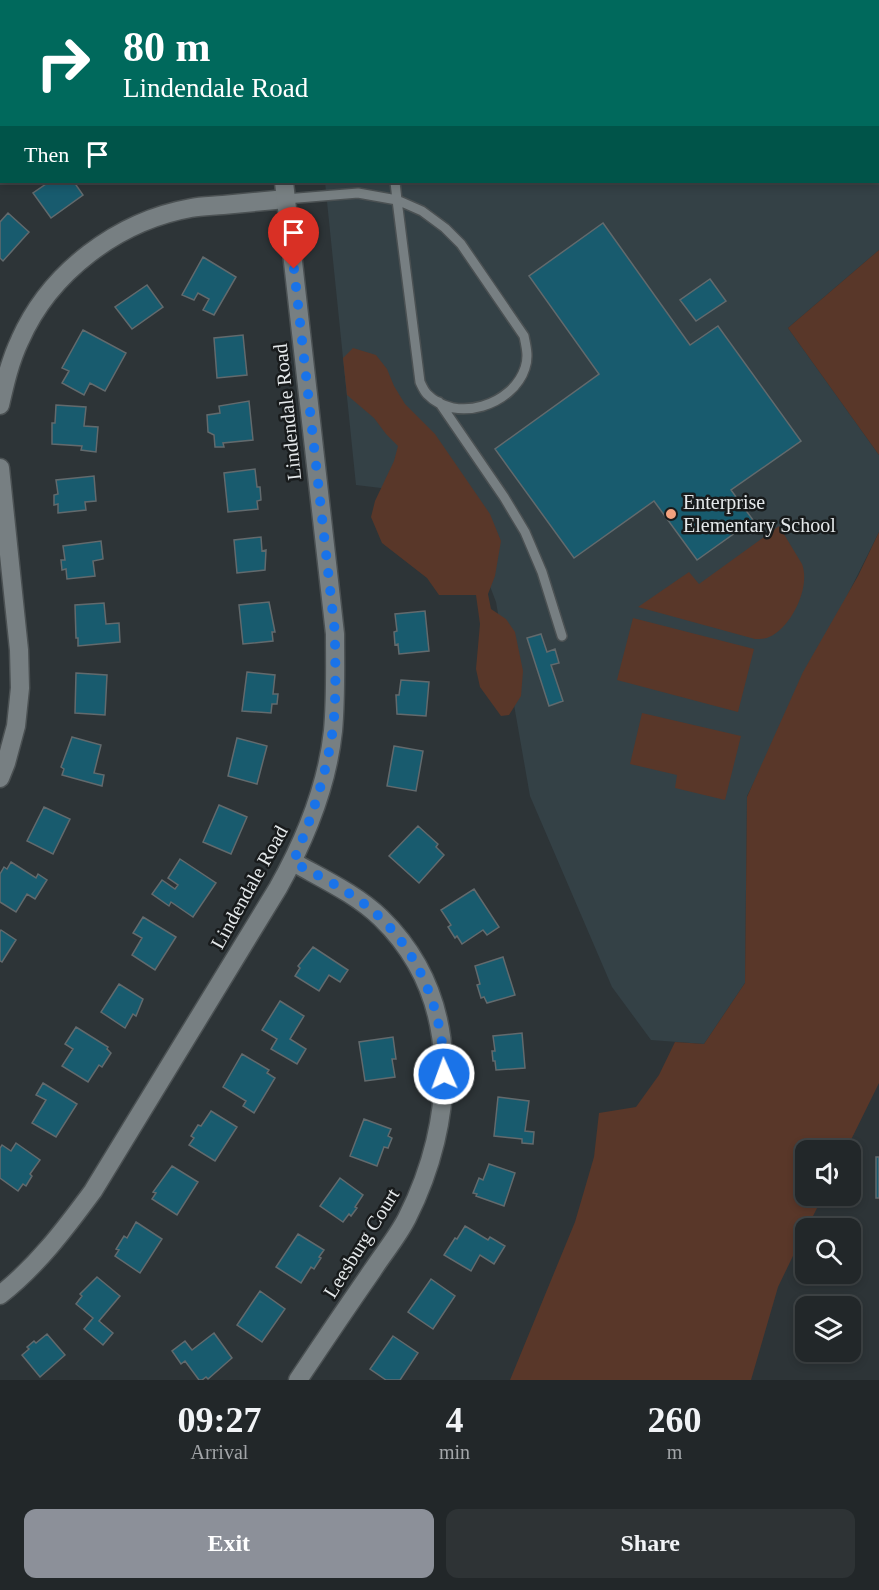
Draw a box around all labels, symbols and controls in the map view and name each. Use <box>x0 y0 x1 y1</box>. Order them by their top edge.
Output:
icon: right <box>24 24 102 102</box>
text: 80 m <box>123 24 211 70</box>
text: Lindendale Road <box>123 73 308 103</box>
icon: arrive <box>81 138 114 171</box>
text: Then <box>24 142 69 167</box>
pin <box>268 207 319 269</box>
icon: arrive <box>277 216 310 249</box>
street label: Lindendale Road <box>269 343 305 481</box>
place label: Enterprise Elementary School <box>683 491 836 537</box>
marker: Enterprise Elementary School <box>664 507 678 521</box>
street label: Lindendale Road <box>206 822 292 952</box>
position arrow <box>412 1042 476 1106</box>
map controls <box>795 1140 861 1362</box>
button: sound <box>795 1140 861 1206</box>
street label: Leesburg Court <box>319 1184 404 1302</box>
button: search <box>795 1218 861 1284</box>
button: layers <box>795 1296 861 1362</box>
text: 09:27 <box>177 1400 261 1440</box>
text: 4 <box>446 1400 464 1440</box>
text: 260 <box>648 1400 702 1440</box>
text: Arrival <box>191 1441 248 1463</box>
text: min <box>439 1441 470 1463</box>
text: m <box>667 1441 682 1463</box>
button: Exit <box>24 1509 434 1578</box>
button: Share <box>446 1509 855 1578</box>

